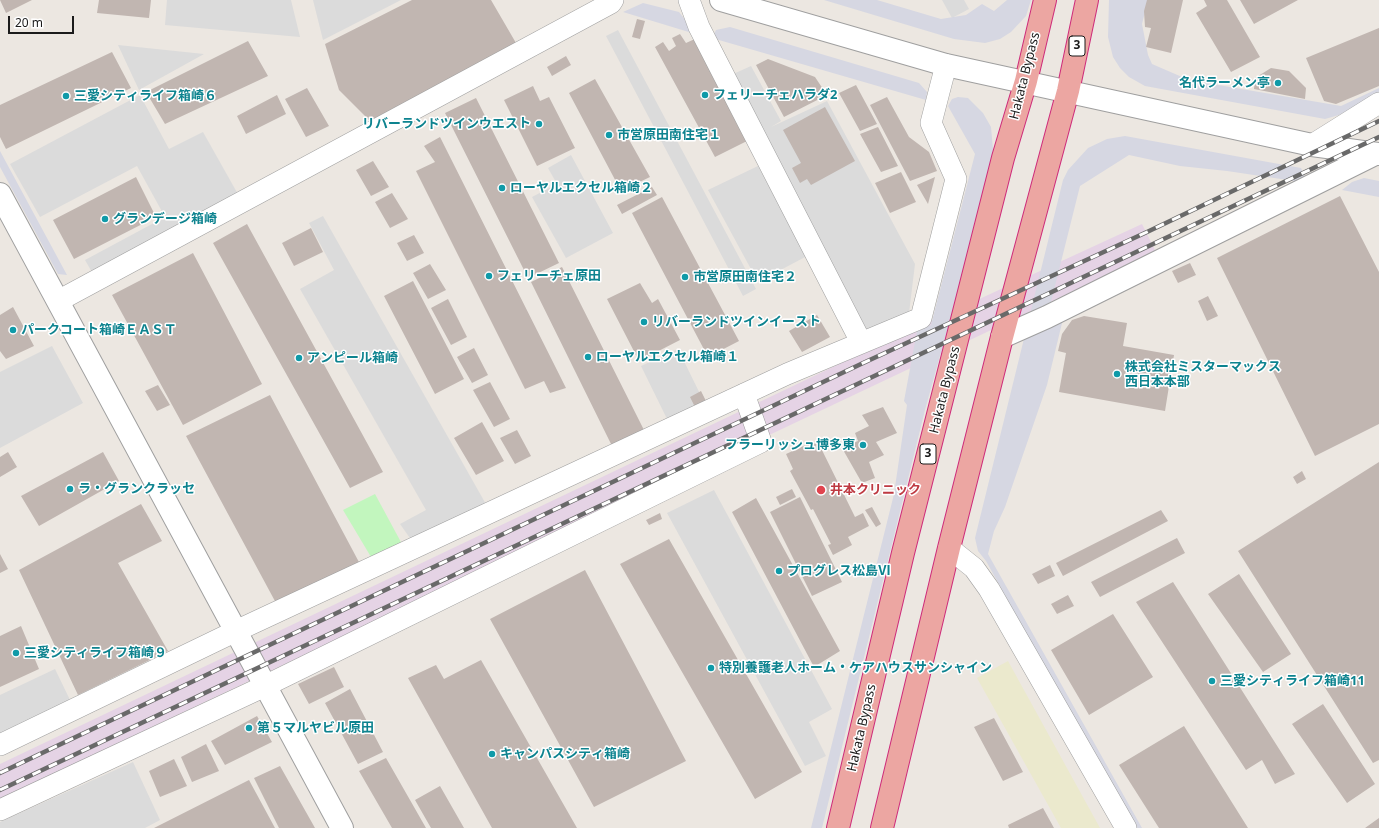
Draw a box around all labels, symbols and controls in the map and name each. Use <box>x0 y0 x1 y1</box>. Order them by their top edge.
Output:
scale bar <box>10 8 76 34</box>
text: 20 m <box>15 14 43 31</box>
street label: Hakata Bypass <box>1007 31 1043 121</box>
road number: 3 <box>1069 36 1085 56</box>
place label: 名代ラーメン亭 <box>1179 75 1270 91</box>
marker: 名代ラーメン亭 <box>1273 78 1283 88</box>
place label: フェリーチェハラダ2 <box>713 87 837 103</box>
place label: 三愛シティライフ箱崎６ <box>74 88 217 104</box>
marker: フェリーチェハラダ2 <box>700 90 710 100</box>
marker: 三愛シティライフ箱崎６ <box>61 91 71 101</box>
place label: リバーランドツインウエスト <box>362 116 531 132</box>
marker: リバーランドツインウエスト <box>534 119 544 129</box>
place label: 市営原田南住宅１ <box>617 127 721 143</box>
marker: 市営原田南住宅１ <box>604 130 614 140</box>
place label: ローヤルエクセル箱崎２ <box>510 180 653 196</box>
marker: ローヤルエクセル箱崎２ <box>497 183 507 193</box>
place label: グランデージ箱崎 <box>113 211 217 227</box>
marker: グランデージ箱崎 <box>100 214 110 224</box>
place label: フェリーチェ原田 <box>497 268 601 284</box>
place label: 市営原田南住宅２ <box>693 269 797 285</box>
marker: フェリーチェ原田 <box>484 271 494 281</box>
marker: 市営原田南住宅２ <box>680 272 690 282</box>
place label: リバーランドツインイースト <box>652 314 821 330</box>
marker: リバーランドツインイースト <box>639 317 649 327</box>
place label: パークコート箱崎ＥＡＳＴ <box>21 322 177 338</box>
marker: パークコート箱崎ＥＡＳＴ <box>8 325 18 335</box>
street label: Hakata Bypass <box>927 345 963 435</box>
place label: ローヤルエクセル箱崎１ <box>596 349 739 365</box>
place label: アンピール箱崎 <box>307 350 398 366</box>
marker: ローヤルエクセル箱崎１ <box>583 352 593 362</box>
marker: アンピール箱崎 <box>294 353 304 363</box>
place label: 株式会社ミスターマックス 西日本本部 <box>1125 359 1281 390</box>
marker: 株式会社ミスターマックス 西日本本部 <box>1112 369 1122 379</box>
place label: フラーリッシュ博多東 <box>725 437 855 453</box>
marker: フラーリッシュ博多東 <box>858 440 868 450</box>
road number: 3 <box>920 444 936 464</box>
place label: ラ・グランクラッセ <box>78 481 195 497</box>
place label: 井本クリニック <box>830 482 921 498</box>
marker: ラ・グランクラッセ <box>65 484 75 494</box>
marker: 井本クリニック <box>815 484 827 496</box>
place label: プログレス松島Ⅵ <box>787 563 891 579</box>
marker: プログレス松島Ⅵ <box>774 566 784 576</box>
place label: 三愛シティライフ箱崎９ <box>24 645 167 661</box>
marker: 三愛シティライフ箱崎９ <box>11 648 21 658</box>
place label: 特別養護老人ホーム・ケアハウスサンシャイン <box>719 660 992 676</box>
marker: 特別養護老人ホーム・ケアハウスサンシャイン <box>706 663 716 673</box>
place label: 三愛シティライフ箱崎11 <box>1220 673 1365 689</box>
marker: 三愛シティライフ箱崎11 <box>1207 676 1217 686</box>
street label: Hakata Bypass <box>844 683 880 773</box>
place label: 第５マルヤビル原田 <box>257 720 374 736</box>
marker: 第５マルヤビル原田 <box>244 723 254 733</box>
place label: キャンパスシティ箱崎 <box>500 746 630 762</box>
marker: キャンパスシティ箱崎 <box>487 749 497 759</box>

